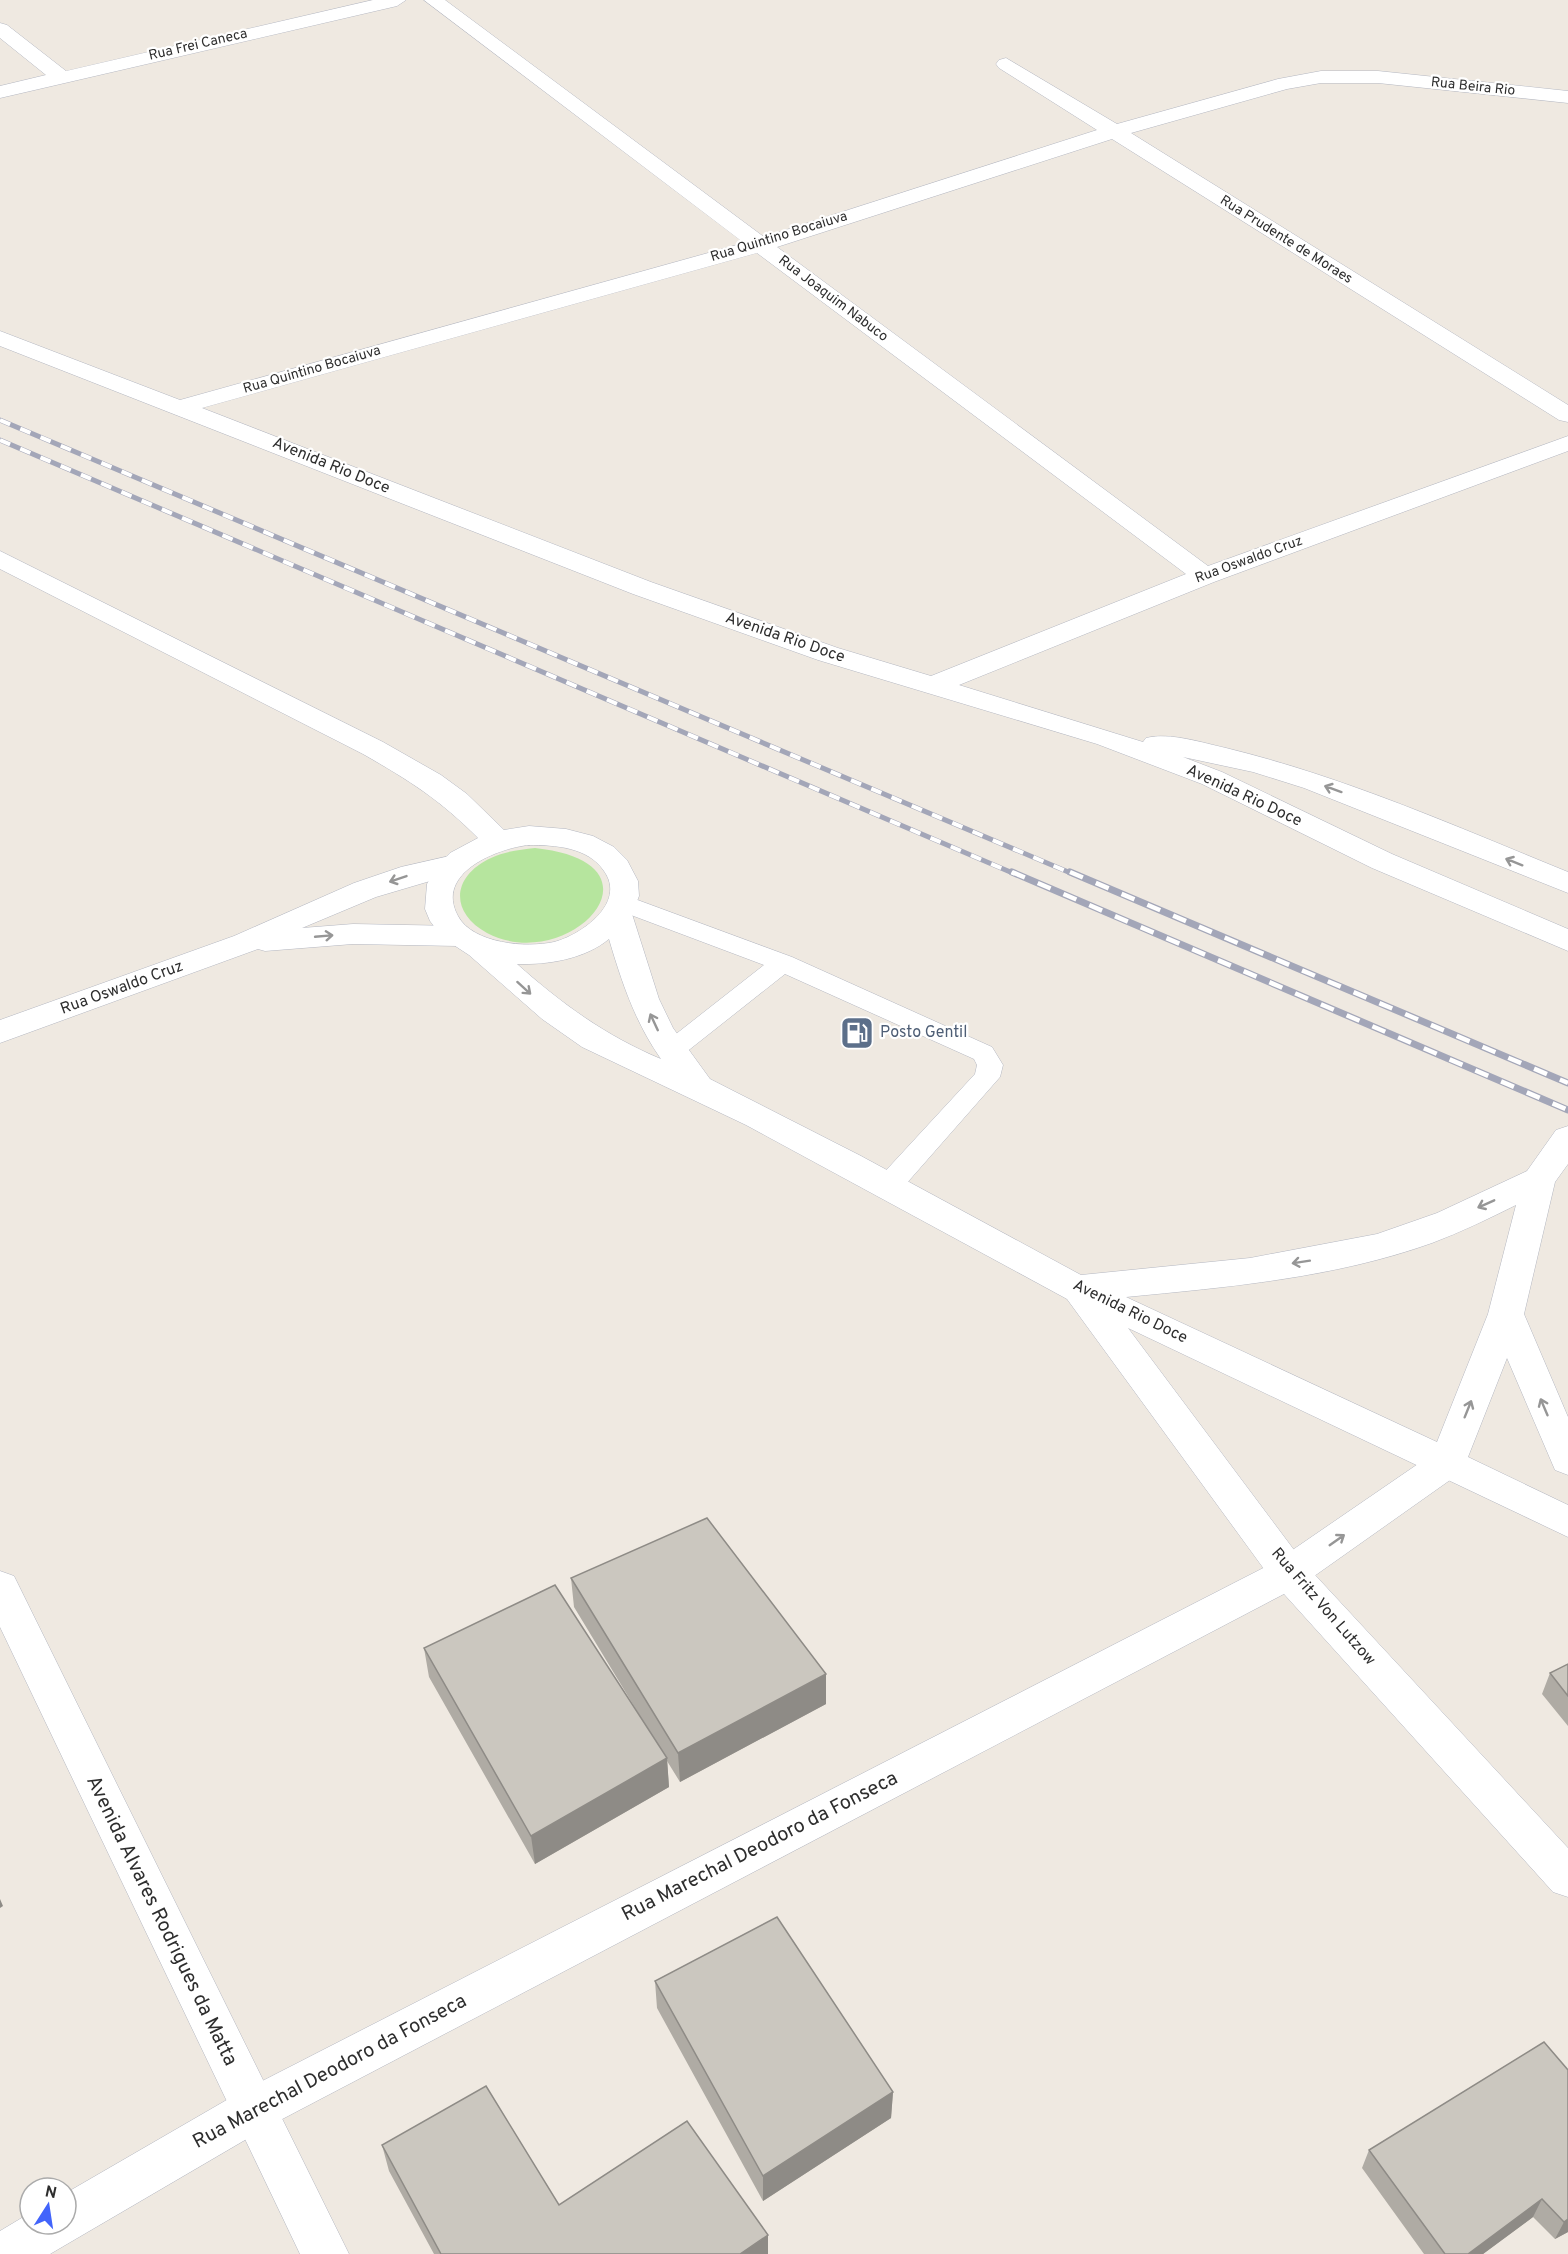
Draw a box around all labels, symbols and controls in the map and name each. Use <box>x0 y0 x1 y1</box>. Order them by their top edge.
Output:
street label: Rua Frei Caneca <box>147 25 249 65</box>
street label: Rua Beira Rio <box>1430 74 1516 100</box>
street label: Rua Prudente de Moraes <box>1217 192 1355 288</box>
street label: Rua Quintino Bocaiuva <box>709 208 849 266</box>
street label: Rua Joaquim Nabuco <box>775 252 891 346</box>
street label: Rua Quintino Bocaiuva <box>241 342 383 398</box>
street label: Avenida Rio Doce <box>269 433 393 499</box>
street label: Rua Oswaldo Cruz <box>1193 533 1305 587</box>
street label: Avenida Rio Doce <box>723 608 847 668</box>
street label: Avenida Rio Doce <box>1183 760 1305 832</box>
one-way arrow <box>1324 783 1343 794</box>
one-way arrow <box>1505 855 1523 866</box>
one-way arrow <box>389 874 408 885</box>
one-way arrow <box>314 930 334 941</box>
street label: Rua Oswaldo Cruz <box>58 956 186 1020</box>
one-way arrow <box>516 981 531 995</box>
one-way arrow <box>647 1014 659 1032</box>
fuel station icon: Posto Gentil <box>839 1015 875 1051</box>
place label: Posto Gentil <box>880 1023 967 1043</box>
one-way arrow <box>1477 1199 1496 1210</box>
one-way arrow <box>1291 1256 1311 1267</box>
street label: Avenida Rio Doce <box>1069 1276 1191 1348</box>
one-way arrow <box>1538 1398 1549 1417</box>
one-way arrow <box>1464 1400 1475 1419</box>
one-way arrow <box>1329 1534 1345 1546</box>
street label: Rua Fritz Von Lutzow <box>1266 1544 1380 1670</box>
street label: Rua Marechal Deodoro da Fonseca <box>617 1766 903 1928</box>
street label: Avenida Alvares Rodrigues da Matta <box>79 1772 243 2070</box>
street label: Rua Marechal Deodoro da Fonseca <box>189 1989 471 2155</box>
north arrow <box>18 2176 78 2236</box>
text: N <box>43 2182 58 2204</box>

